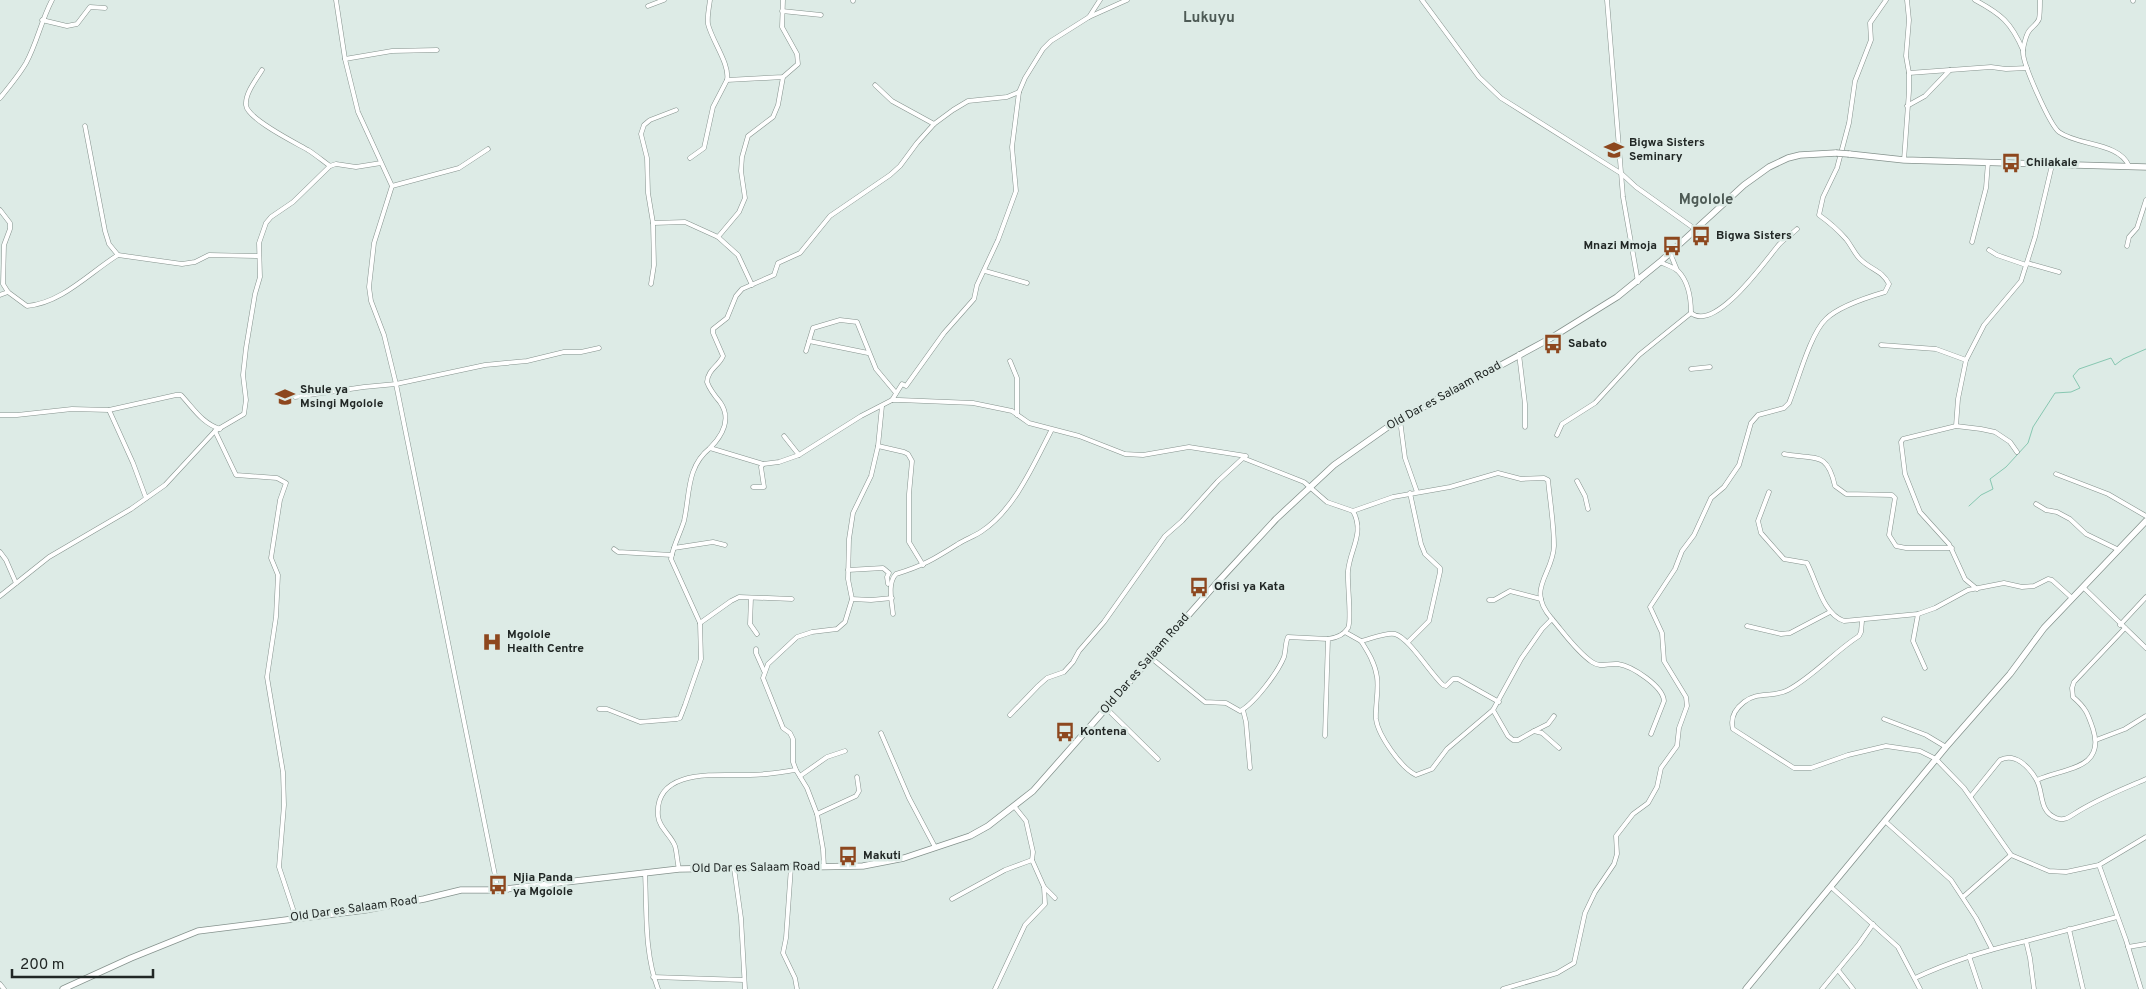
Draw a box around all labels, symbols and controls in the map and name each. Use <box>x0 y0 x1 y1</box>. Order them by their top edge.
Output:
district label: Lukuyu <box>1183 9 1235 28</box>
place label: Bigwa Sisters Seminary <box>1629 135 1705 165</box>
school or university icon: Bigwa Sisters Seminary <box>1603 139 1625 161</box>
bus stop icon: Chilakale <box>2000 152 2022 174</box>
place label: Chilakale <box>2026 155 2078 171</box>
district label: Mgolole <box>1679 191 1733 210</box>
bus stop icon: Bigwa Sisters <box>1690 225 1712 247</box>
place label: Bigwa Sisters <box>1716 228 1792 244</box>
bus stop icon: Mnazi Mmoja <box>1661 235 1683 257</box>
place label: Mnazi Mmoja <box>1583 238 1657 254</box>
bus stop icon: Sabato <box>1542 333 1564 355</box>
place label: Sabato <box>1568 336 1607 352</box>
street label: Old Dar es Salaam Road <box>1384 358 1504 434</box>
place label: Shule ya Msingi Mgolole <box>300 382 384 412</box>
school or university icon: Shule ya Msingi Mgolole <box>274 386 296 408</box>
bus stop icon: Ofisi ya Kata <box>1188 576 1210 598</box>
place label: Ofisi ya Kata <box>1214 579 1285 595</box>
street label: Old Dar es Salaam Road <box>1097 610 1193 718</box>
place label: Mgolole Health Centre <box>507 627 584 657</box>
hospital icon: Mgolole Health Centre <box>481 631 503 653</box>
bus stop icon: Kontena <box>1054 721 1076 743</box>
place label: Kontena <box>1080 724 1127 740</box>
bus stop icon: Makuti <box>837 845 859 867</box>
place label: Makuti <box>863 848 901 864</box>
street label: Old Dar es Salaam Road <box>692 859 820 877</box>
place label: Njia Panda ya Mgolole <box>513 870 573 900</box>
bus stop icon: Njia Panda ya Mgolole <box>487 874 509 896</box>
street label: Old Dar es Salaam Road <box>289 892 419 926</box>
scale bar <box>12 946 154 978</box>
text: 200 m <box>20 956 65 975</box>

